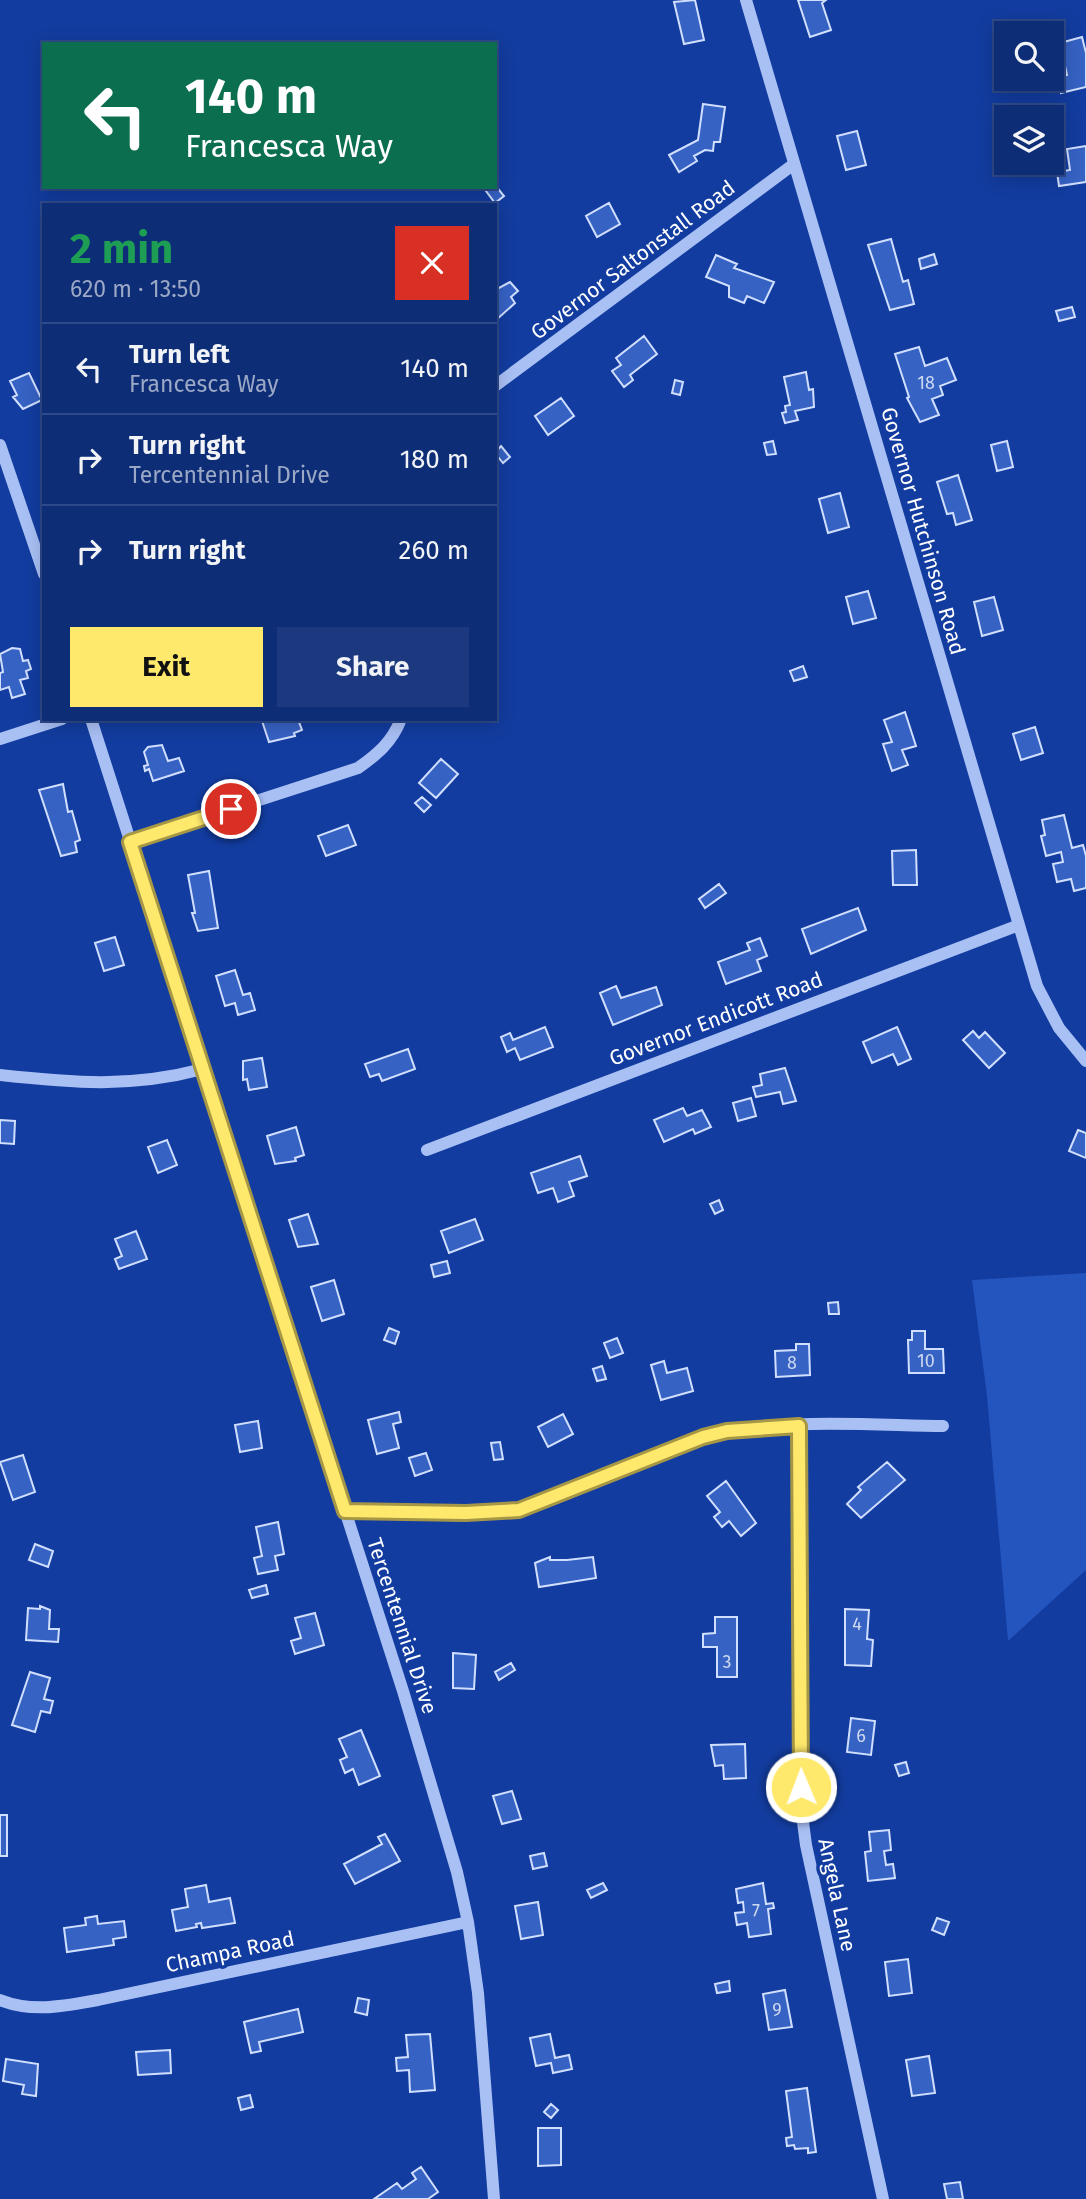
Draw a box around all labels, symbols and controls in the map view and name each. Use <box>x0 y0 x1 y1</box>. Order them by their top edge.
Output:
map controls <box>994 21 1064 175</box>
button: search <box>994 21 1064 91</box>
text: 140 m <box>185 67 317 126</box>
icon: left <box>70 70 161 161</box>
button: layers <box>994 105 1064 175</box>
text: Francesca Way <box>185 127 393 165</box>
street label: Governor Saltonstall Road <box>526 175 740 345</box>
text: 2 min <box>70 224 173 274</box>
button: close <box>395 226 469 300</box>
text: 620 m · 13:50 <box>70 275 201 303</box>
text: Turn left <box>129 339 230 370</box>
icon: left <box>70 350 108 388</box>
text: 140 m <box>400 353 469 384</box>
text: Francesca Way <box>129 370 279 398</box>
house number: 18 <box>917 372 935 394</box>
street label: Governor Hutchinson Road <box>875 404 971 658</box>
text: Turn right <box>129 430 246 461</box>
icon: right <box>70 441 108 479</box>
text: 180 m <box>400 444 469 475</box>
text: Tercentennial Drive <box>129 461 330 489</box>
icon: right <box>70 532 108 570</box>
text: Turn right <box>129 535 246 566</box>
text: 260 m <box>399 535 469 566</box>
button: Exit <box>70 627 263 707</box>
button: Share <box>277 627 469 707</box>
pin <box>201 779 261 839</box>
icon: arrive <box>212 790 250 828</box>
street label: Governor Endicott Road <box>606 966 826 1072</box>
house number: 10 <box>917 1350 935 1372</box>
house number: 8 <box>787 1352 797 1374</box>
street label: Tercentennial Drive <box>361 1535 443 1717</box>
house number: 4 <box>852 1613 862 1635</box>
house number: 3 <box>723 1651 731 1673</box>
house number: 6 <box>856 1725 866 1747</box>
position arrow <box>764 1750 838 1824</box>
street label: Angela Lane <box>812 1836 862 1954</box>
house number: 7 <box>752 1900 760 1922</box>
street label: Champa Road <box>163 1926 297 1978</box>
house number: 9 <box>772 1999 782 2021</box>

